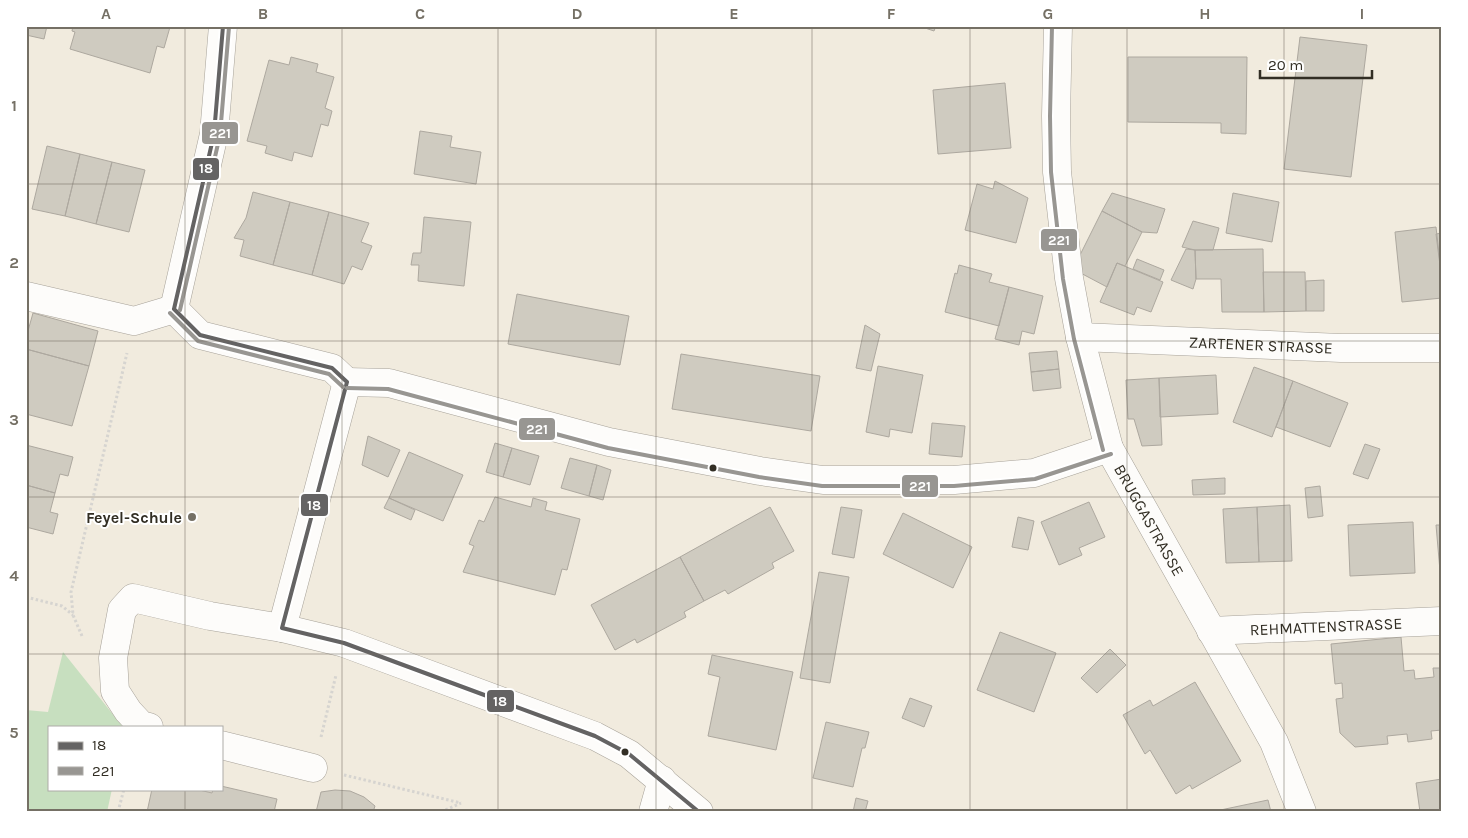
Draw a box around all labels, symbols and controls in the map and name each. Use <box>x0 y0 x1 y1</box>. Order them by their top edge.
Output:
text: A <box>101 4 111 23</box>
text: B <box>258 4 268 23</box>
text: C <box>415 4 425 23</box>
text: D <box>572 4 583 23</box>
text: E <box>729 4 739 23</box>
text: F <box>887 4 896 23</box>
text: G <box>1043 4 1053 23</box>
text: H <box>1199 4 1211 23</box>
text: I <box>1360 4 1364 23</box>
scale bar <box>1260 48 1373 80</box>
text: 20 m <box>1268 56 1303 74</box>
text: 1 <box>11 96 17 115</box>
line badge: 221 <box>201 121 239 145</box>
text: 221 <box>209 125 231 142</box>
line badge: 18 <box>192 157 220 181</box>
text: 18 <box>199 160 213 177</box>
line badge: 221 <box>1040 228 1078 252</box>
text: 221 <box>1048 232 1070 249</box>
text: 2 <box>9 253 19 272</box>
street label: ZARTENER STRASSE <box>1188 332 1333 357</box>
text: 3 <box>9 410 19 429</box>
line badge: 221 <box>518 417 556 441</box>
text: 221 <box>526 421 548 438</box>
street label: BRUGGASTRASSE <box>1111 461 1188 579</box>
unlabelled marker <box>708 463 718 473</box>
line badge: 221 <box>901 474 939 498</box>
text: 221 <box>909 478 931 495</box>
line badge: 18 <box>300 493 329 517</box>
text: 18 <box>307 497 321 514</box>
place label: Feyel-Schule <box>86 508 182 527</box>
marker: Feyel-Schule <box>186 511 198 523</box>
text: 4 <box>9 566 19 585</box>
street label: REHMATTENSTRASSE <box>1249 613 1403 639</box>
line badge: 18 <box>486 689 515 713</box>
text: 18 <box>493 693 507 710</box>
text: 5 <box>9 723 19 742</box>
legend <box>48 726 222 790</box>
text: 18 <box>92 736 106 754</box>
unlabelled marker <box>620 747 630 757</box>
text: 221 <box>92 762 114 780</box>

